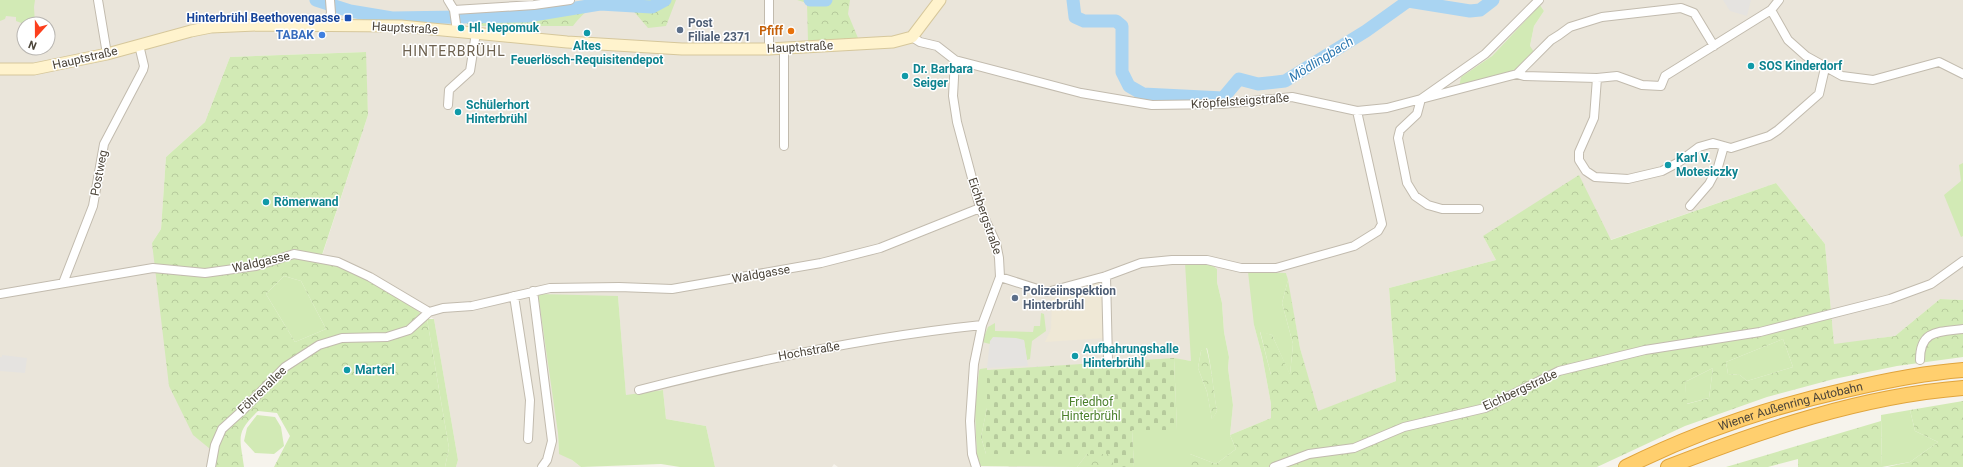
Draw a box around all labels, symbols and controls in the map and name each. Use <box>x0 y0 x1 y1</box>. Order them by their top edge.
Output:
place label: Hinterbrühl Beethovengasse <box>187 11 341 25</box>
marker: Hinterbrühl Beethovengasse <box>343 13 353 23</box>
north arrow <box>16 16 56 56</box>
place label: Post Filiale 2371 <box>688 16 751 44</box>
street label: Hauptstraße <box>371 19 439 37</box>
place label: Hl. Nepomuk <box>469 21 540 35</box>
marker: Hl. Nepomuk <box>456 23 466 33</box>
place label: Pfiff <box>759 24 784 38</box>
marker: Post Filiale 2371 <box>675 25 685 35</box>
marker: Pfiff <box>786 26 796 36</box>
place label: TABAK <box>276 28 314 42</box>
marker: Altes Feuerlösch-Requisitendepot <box>582 28 592 38</box>
marker: TABAK <box>317 30 327 40</box>
water label: Mödlingbach <box>1286 33 1356 85</box>
text: N <box>26 37 39 52</box>
street label: Hauptstraße <box>766 38 834 56</box>
place label: Altes Feuerlösch-Requisitendepot <box>511 39 663 67</box>
district label: HINTERBRÜHL <box>402 43 506 59</box>
street label: Hauptstraße <box>51 44 119 72</box>
place label: SOS Kinderdorf <box>1759 59 1843 73</box>
marker: SOS Kinderdorf <box>1746 61 1756 71</box>
place label: Dr. Barbara Seiger <box>913 62 974 90</box>
marker: Dr. Barbara Seiger <box>900 71 910 81</box>
street label: Kröpfelsteigstraße <box>1190 91 1290 111</box>
place label: Schülerhort Hinterbrühl <box>466 98 529 126</box>
marker: Schülerhort Hinterbrühl <box>453 107 463 117</box>
street label: Postweg <box>88 149 110 197</box>
place label: Karl V. Motesiczky <box>1676 151 1739 179</box>
marker: Karl V. Motesiczky <box>1663 160 1673 170</box>
street label: Eichbergstraße <box>965 176 1005 256</box>
place label: Römerwand <box>274 195 339 209</box>
marker: Römerwand <box>261 197 271 207</box>
street label: Waldgasse <box>231 249 291 275</box>
street label: Waldgasse <box>731 262 791 286</box>
place label: Polizeiinspektion Hinterbrühl <box>1023 284 1116 312</box>
marker: Polizeiinspektion Hinterbrühl <box>1010 293 1020 303</box>
street label: Hochstraße <box>777 339 841 363</box>
place label: Aufbahrungshalle Hinterbrühl <box>1083 342 1179 370</box>
marker: Aufbahrungshalle Hinterbrühl <box>1070 351 1080 361</box>
street label: Föhrenallee <box>235 363 289 417</box>
place label: Marterl <box>355 363 395 377</box>
marker: Marterl <box>342 365 352 375</box>
street label: Eichbergstraße <box>1481 367 1559 413</box>
street label: Wiener Außenring Autobahn <box>1717 379 1864 434</box>
park label: Friedhof Hinterbrühl <box>1061 395 1121 423</box>

